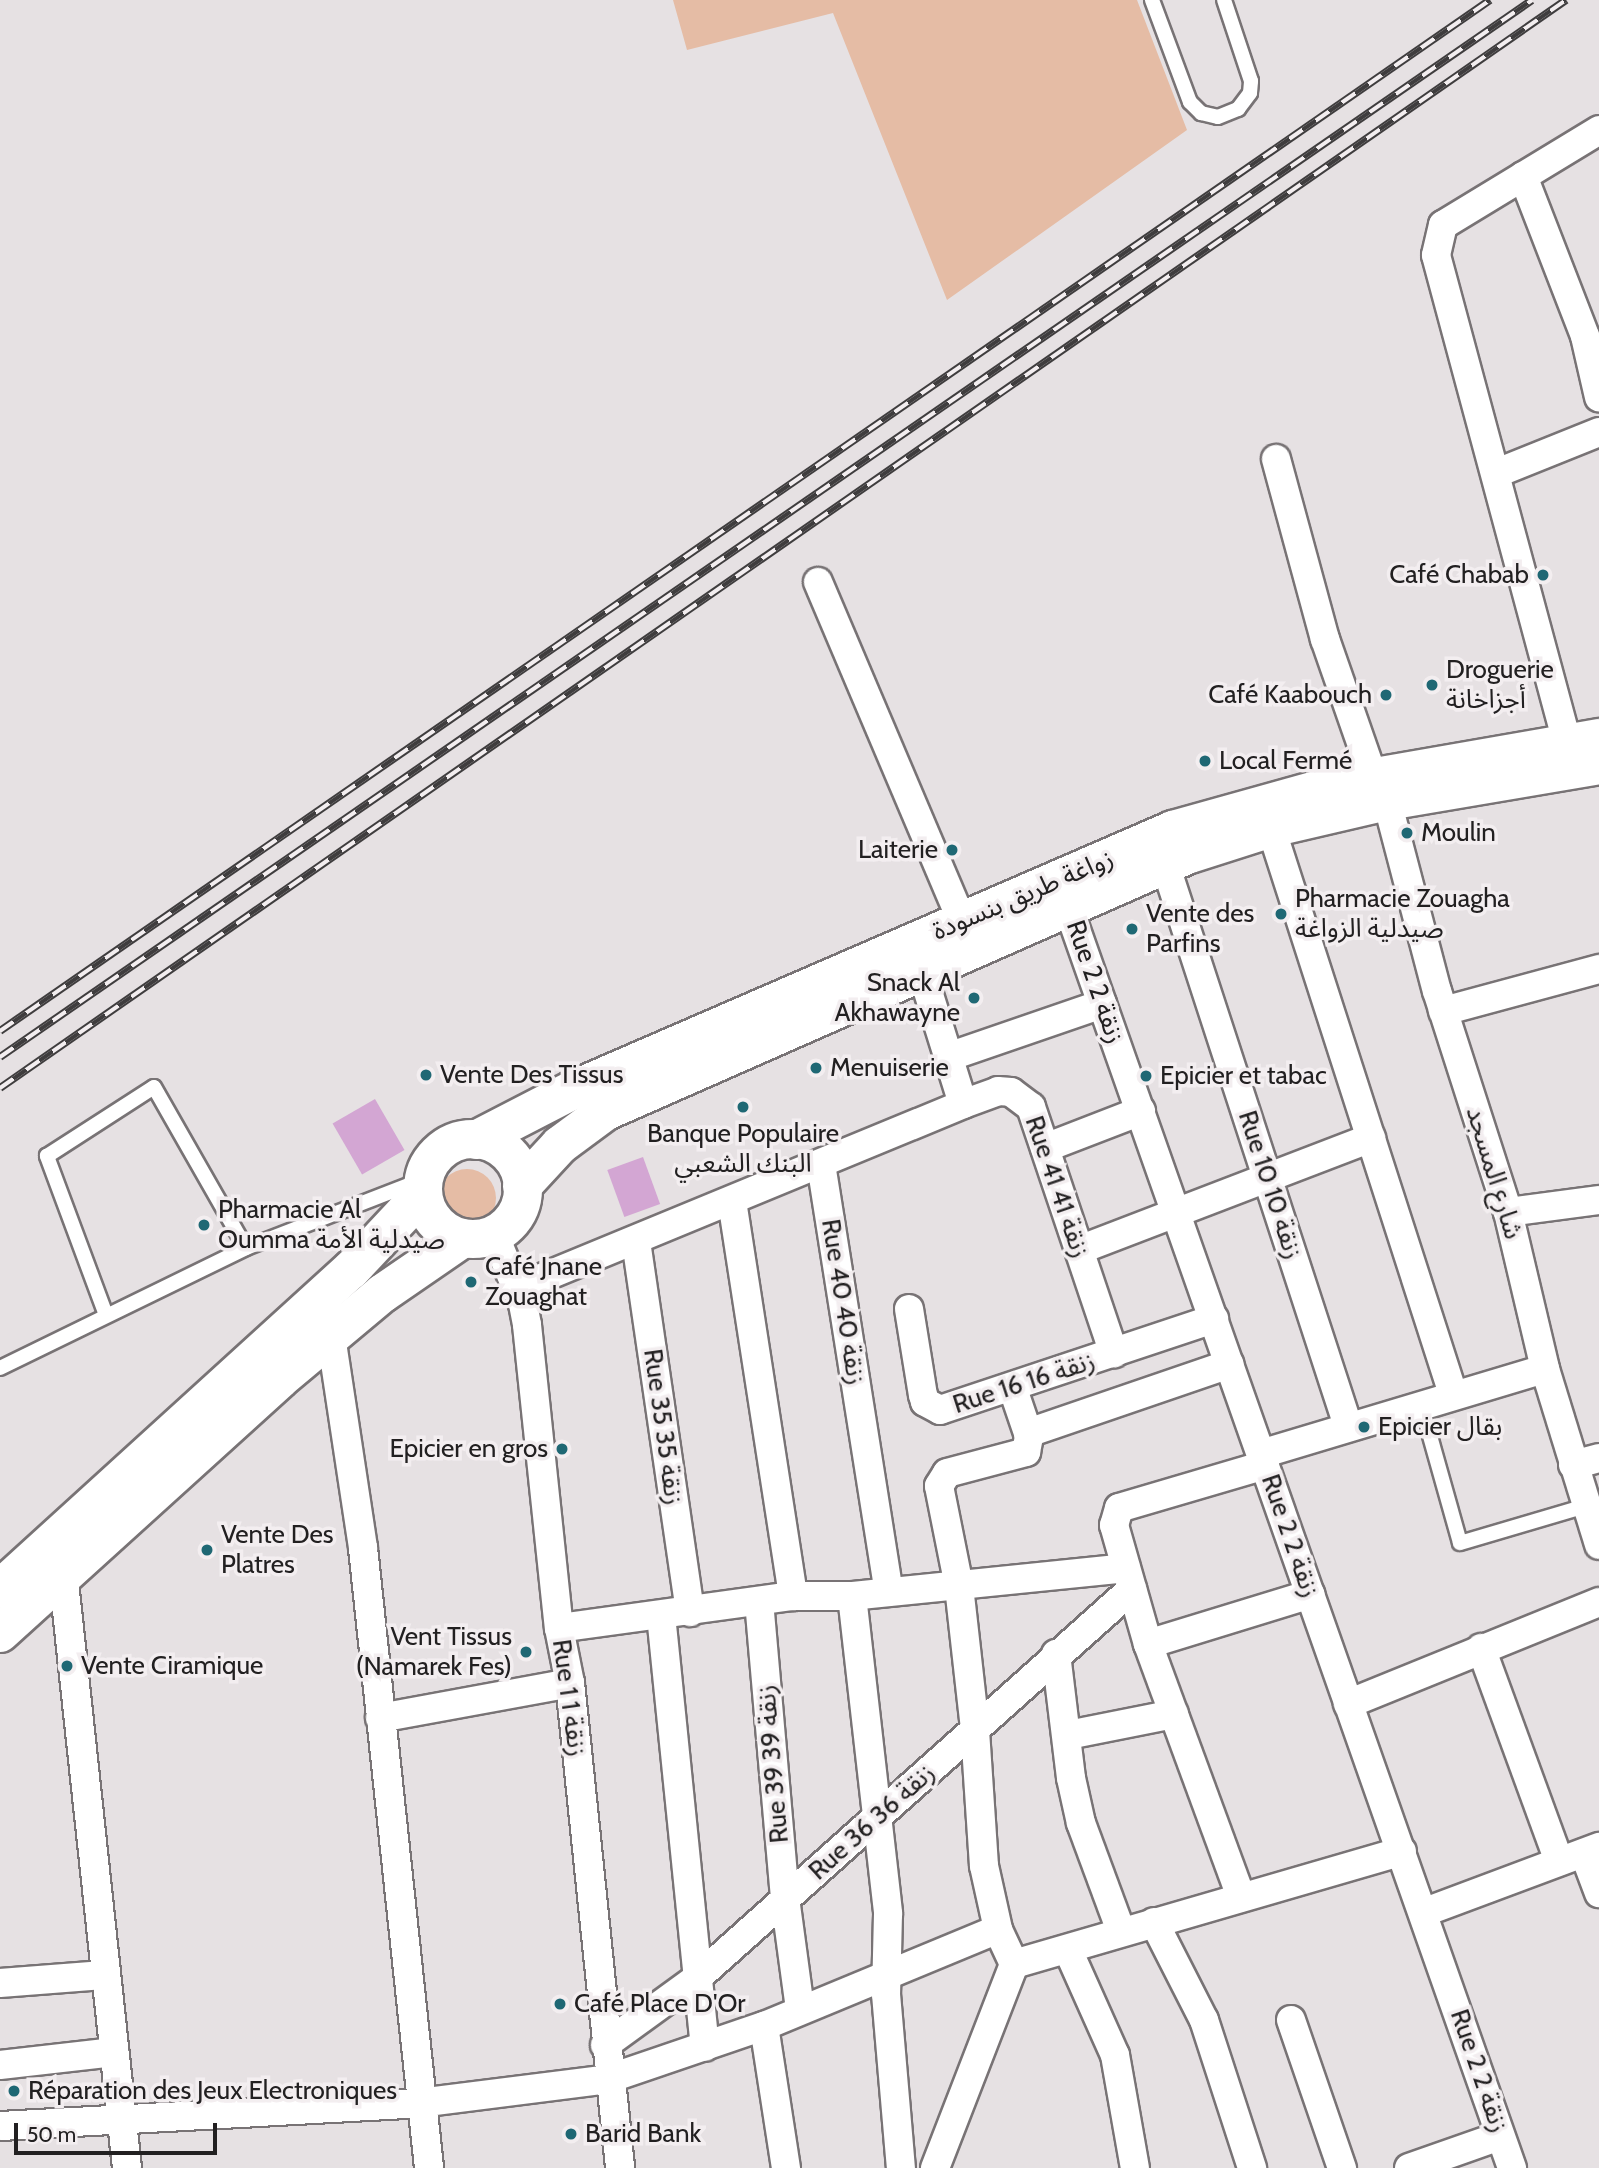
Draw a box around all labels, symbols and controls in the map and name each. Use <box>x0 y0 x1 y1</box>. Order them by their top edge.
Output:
place label: Café Chabab <box>1389 559 1529 591</box>
marker: Café Chabab <box>1535 567 1551 583</box>
place label: Droguerie أجزاخانة <box>1446 654 1554 716</box>
marker: Droguerie أجزاخانة <box>1424 677 1440 693</box>
place label: Café Kaabouch <box>1208 679 1372 711</box>
marker: Café Kaabouch <box>1378 687 1394 703</box>
place label: Local Fermé <box>1219 745 1352 777</box>
marker: Local Fermé <box>1197 753 1213 769</box>
place label: Moulin <box>1421 817 1496 849</box>
marker: Moulin <box>1399 825 1415 841</box>
place label: Laiterie <box>858 834 938 866</box>
marker: Laiterie <box>944 842 960 858</box>
street label: زواغة طريق بنسودة <box>928 843 1118 947</box>
place label: Pharmacie Zouagha صيدلية الزواغة <box>1295 883 1510 944</box>
place label: Vente des Parfins <box>1146 898 1254 960</box>
marker: Pharmacie Zouagha صيدلية الزواغة <box>1273 906 1289 922</box>
street label: Rue 2 زنقة 2 <box>1059 916 1131 1048</box>
marker: Vente des Parfins <box>1124 921 1140 937</box>
place label: Snack Al Akhawayne <box>834 967 960 1028</box>
marker: Snack Al Akhawayne <box>966 990 982 1006</box>
place label: Menuiserie <box>830 1052 949 1084</box>
place label: Vente Des Tissus <box>440 1059 623 1091</box>
marker: Menuiserie <box>808 1060 824 1076</box>
place label: Epicier et tabac <box>1160 1060 1327 1092</box>
marker: Vente Des Tissus <box>418 1067 434 1083</box>
marker: Epicier et tabac <box>1138 1068 1154 1084</box>
marker: Banque Populaire البنك الشعبي <box>735 1099 751 1115</box>
street label: شارع المسجد <box>1459 1103 1529 1243</box>
street label: Rue 10 زنقة 10 <box>1231 1107 1309 1263</box>
street label: Rue 41 زنقة 41 <box>1018 1112 1096 1262</box>
place label: Banque Populaire البنك الشعبي <box>647 1118 839 1180</box>
place label: Pharmacie Al Oumma صيدلية الأمة <box>218 1194 445 1256</box>
marker: Pharmacie Al Oumma صيدلية الأمة <box>196 1217 212 1233</box>
street label: Rue 40 زنقة 40 <box>814 1217 872 1387</box>
place label: Café Jnane Zouaghat <box>485 1251 602 1312</box>
marker: Café Jnane Zouaghat <box>463 1274 479 1290</box>
street label: Rue 16 زنقة 16 <box>949 1345 1099 1421</box>
street label: Rue 35 زنقة 35 <box>637 1347 689 1507</box>
place label: Epicier بقال <box>1378 1411 1502 1443</box>
marker: Epicier بقال <box>1356 1419 1372 1435</box>
place label: Epicier en gros <box>390 1433 548 1465</box>
marker: Epicier en gros <box>554 1441 570 1457</box>
street label: Rue 2 زنقة 2 <box>1254 1470 1326 1602</box>
place label: Vente Des Platres <box>221 1519 334 1580</box>
marker: Vente Des Platres <box>199 1542 215 1558</box>
place label: Vent Tissus (Namarek Fes) <box>356 1621 512 1682</box>
street label: Rue 1 زنقة 1 <box>545 1637 593 1759</box>
marker: Vent Tissus (Namarek Fes) <box>518 1644 534 1660</box>
place label: Vente Ciramique <box>81 1650 263 1682</box>
marker: Vente Ciramique <box>59 1658 75 1674</box>
street label: Rue 39 زنقة 39 <box>751 1684 795 1844</box>
street label: Rue 36 زنقة 36 <box>803 1757 941 1887</box>
place label: Café Place D'Or <box>574 1988 745 2020</box>
marker: Café Place D'Or <box>552 1996 568 2012</box>
street label: Rue 2 زنقة 2 <box>1443 2005 1515 2137</box>
place label: Réparation des Jeux Electroniques <box>28 2075 397 2107</box>
marker: Réparation des Jeux Electroniques <box>6 2083 22 2099</box>
scale bar <box>18 2108 220 2152</box>
place label: Barid Bank <box>585 2118 701 2150</box>
text: 50 m <box>27 2122 76 2147</box>
marker: Barid Bank <box>563 2126 579 2142</box>

